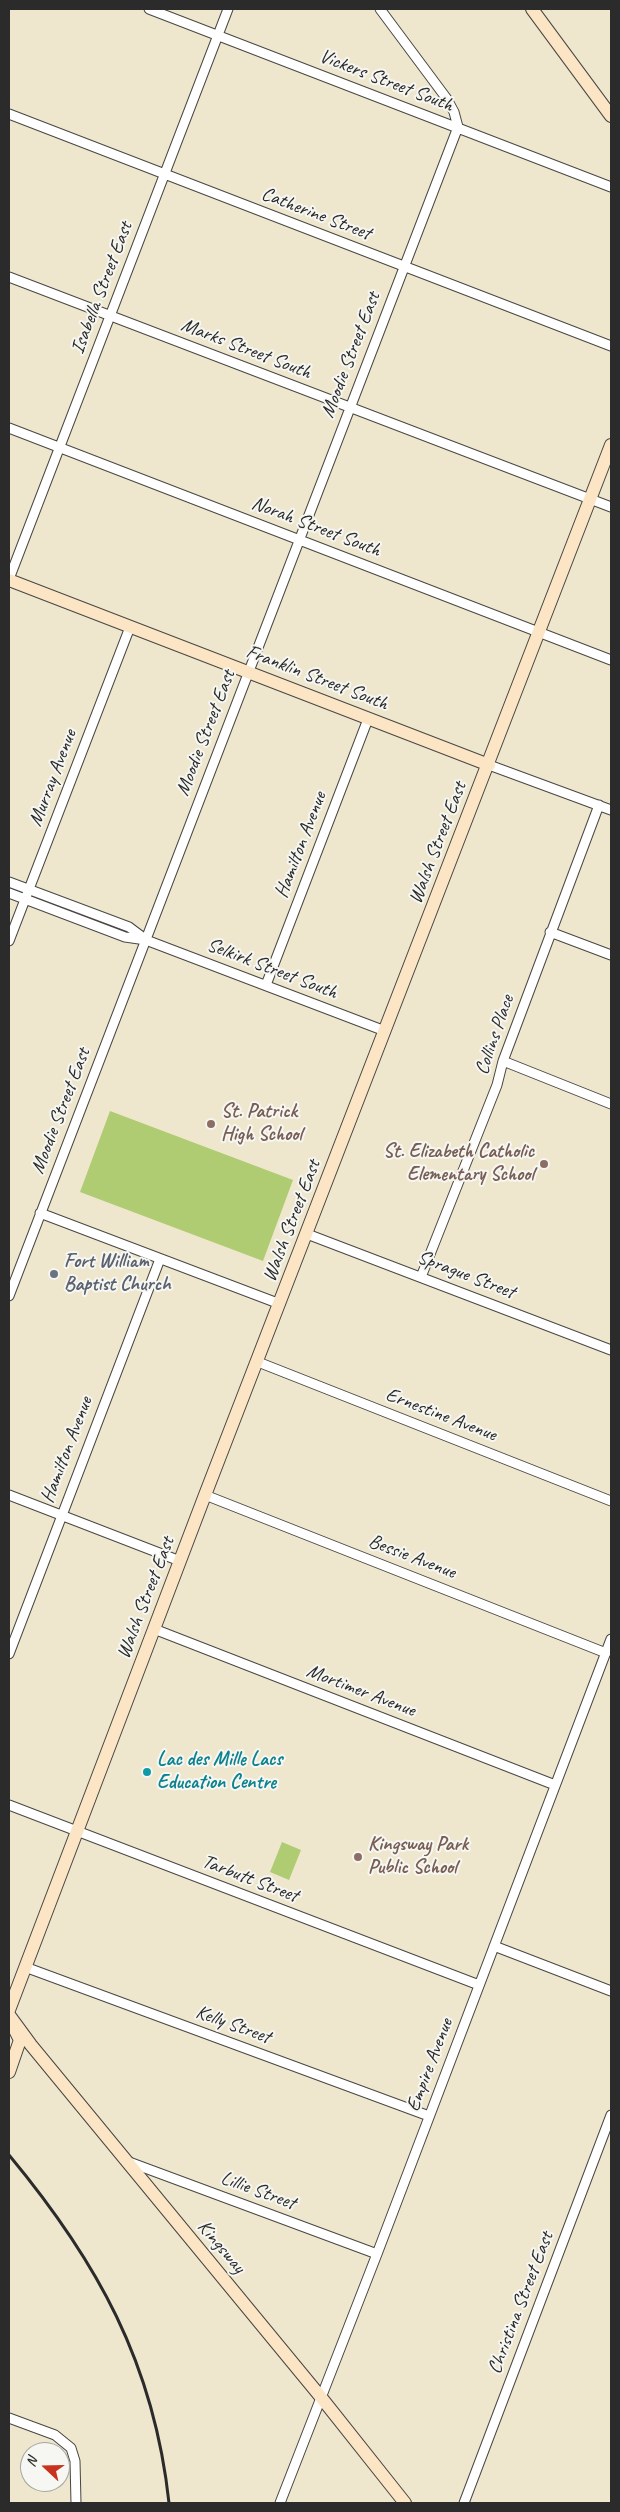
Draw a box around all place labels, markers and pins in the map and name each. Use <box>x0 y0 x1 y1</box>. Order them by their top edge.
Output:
place label: St. Patrick High School <box>221 1100 302 1147</box>
marker: St. Patrick High School <box>205 1118 217 1130</box>
place label: St. Elizabeth Catholic Elementary School <box>383 1140 534 1187</box>
marker: St. Elizabeth Catholic Elementary School <box>538 1158 550 1170</box>
place label: Fort William Baptist Church <box>64 1250 171 1297</box>
marker: Fort William Baptist Church <box>48 1268 60 1280</box>
place label: Lac des Mille Lacs Education Centre <box>157 1748 282 1795</box>
marker: Lac des Mille Lacs Education Centre <box>141 1766 153 1778</box>
place label: Kingsway Park Public School <box>368 1833 468 1880</box>
marker: Kingsway Park Public School <box>352 1851 364 1863</box>

